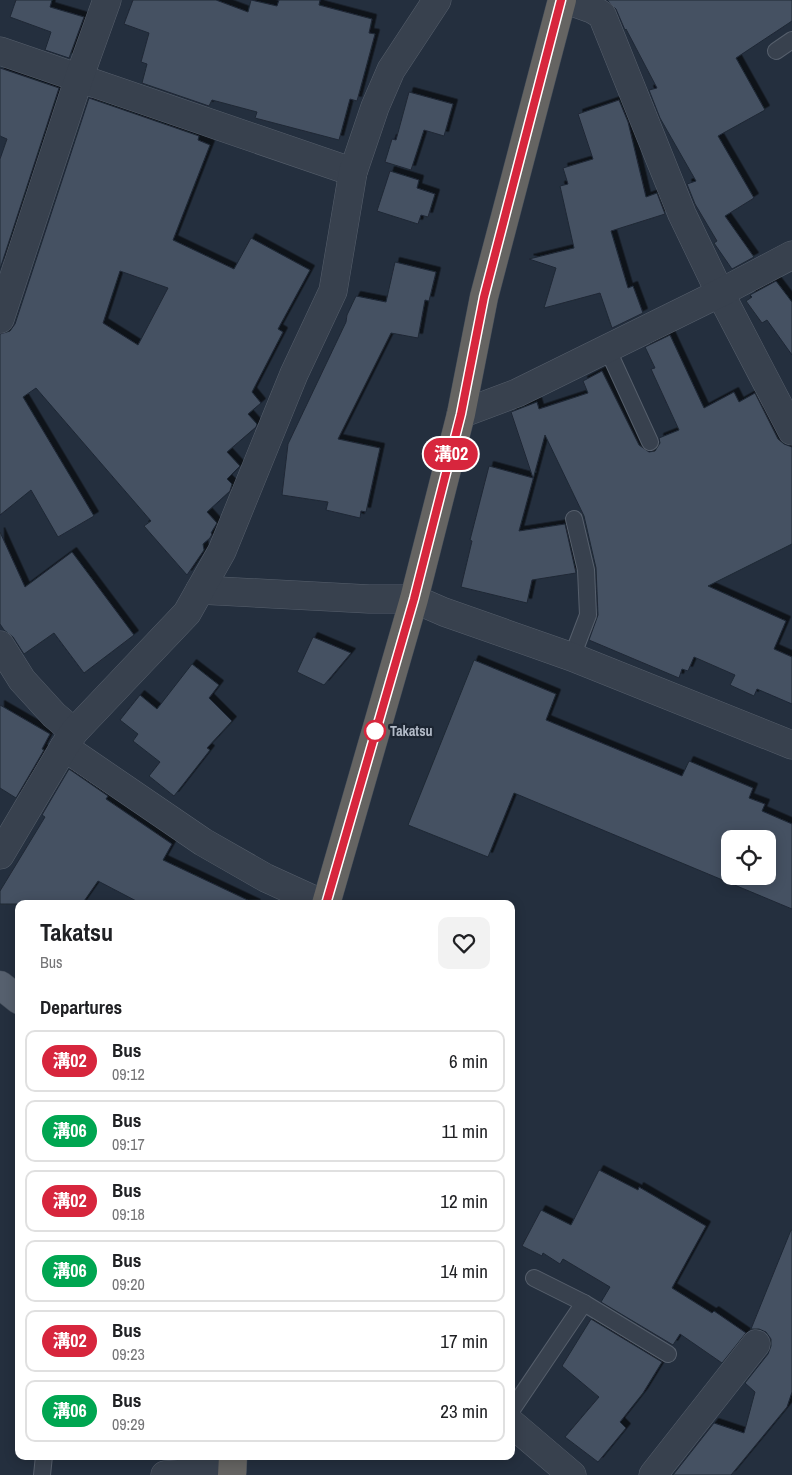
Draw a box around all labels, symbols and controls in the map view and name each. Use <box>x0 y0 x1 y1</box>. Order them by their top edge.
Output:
line badge: 溝02 <box>422 438 480 470</box>
text: 溝02 <box>434 441 468 466</box>
marker: Takatsu <box>364 720 386 742</box>
place label: Takatsu <box>390 722 433 740</box>
map controls <box>721 830 776 885</box>
button: locate <box>721 830 776 885</box>
text: Takatsu <box>40 916 113 948</box>
button: heart <box>438 917 490 969</box>
text: Bus <box>40 951 63 973</box>
text: Departures <box>40 994 122 1020</box>
text: Bus <box>112 1037 141 1063</box>
text: 溝02 <box>52 1048 87 1073</box>
text: 6 min <box>449 1048 488 1074</box>
text: 09:12 <box>112 1063 145 1085</box>
text: Bus <box>112 1107 141 1133</box>
text: 溝06 <box>52 1118 87 1143</box>
text: 11 min <box>442 1118 488 1144</box>
text: 09:17 <box>112 1133 145 1155</box>
text: Bus <box>112 1177 141 1203</box>
text: 溝02 <box>52 1188 87 1213</box>
text: 12 min <box>440 1188 488 1214</box>
text: 09:18 <box>112 1203 145 1225</box>
text: Bus <box>112 1247 141 1273</box>
text: 溝06 <box>52 1258 87 1283</box>
text: 14 min <box>440 1258 488 1284</box>
text: 09:20 <box>112 1273 145 1295</box>
text: Bus <box>112 1317 141 1343</box>
text: 溝02 <box>52 1328 87 1353</box>
text: 17 min <box>440 1328 488 1354</box>
text: 09:23 <box>112 1343 145 1365</box>
text: Bus <box>112 1387 141 1413</box>
text: 溝06 <box>52 1398 87 1423</box>
text: 23 min <box>440 1398 488 1424</box>
text: 09:29 <box>112 1413 145 1435</box>

